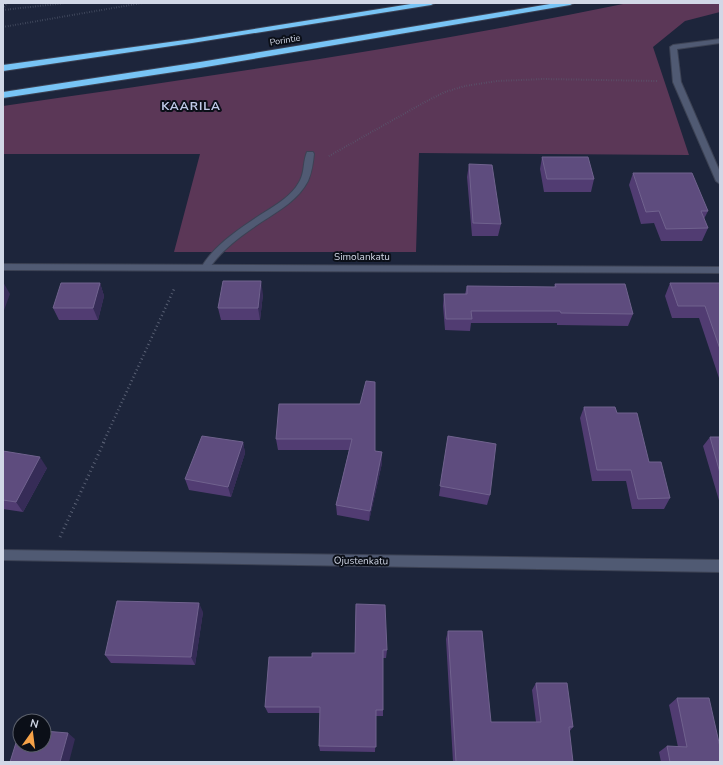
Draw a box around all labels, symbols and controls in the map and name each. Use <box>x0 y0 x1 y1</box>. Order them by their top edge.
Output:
street label: Porintie <box>269 32 301 48</box>
district label: KAARILA <box>161 98 221 114</box>
street label: Simolankatu <box>334 250 390 264</box>
street label: Ojustenkatu <box>334 554 388 568</box>
north arrow <box>12 713 52 753</box>
text: N <box>28 716 40 732</box>

